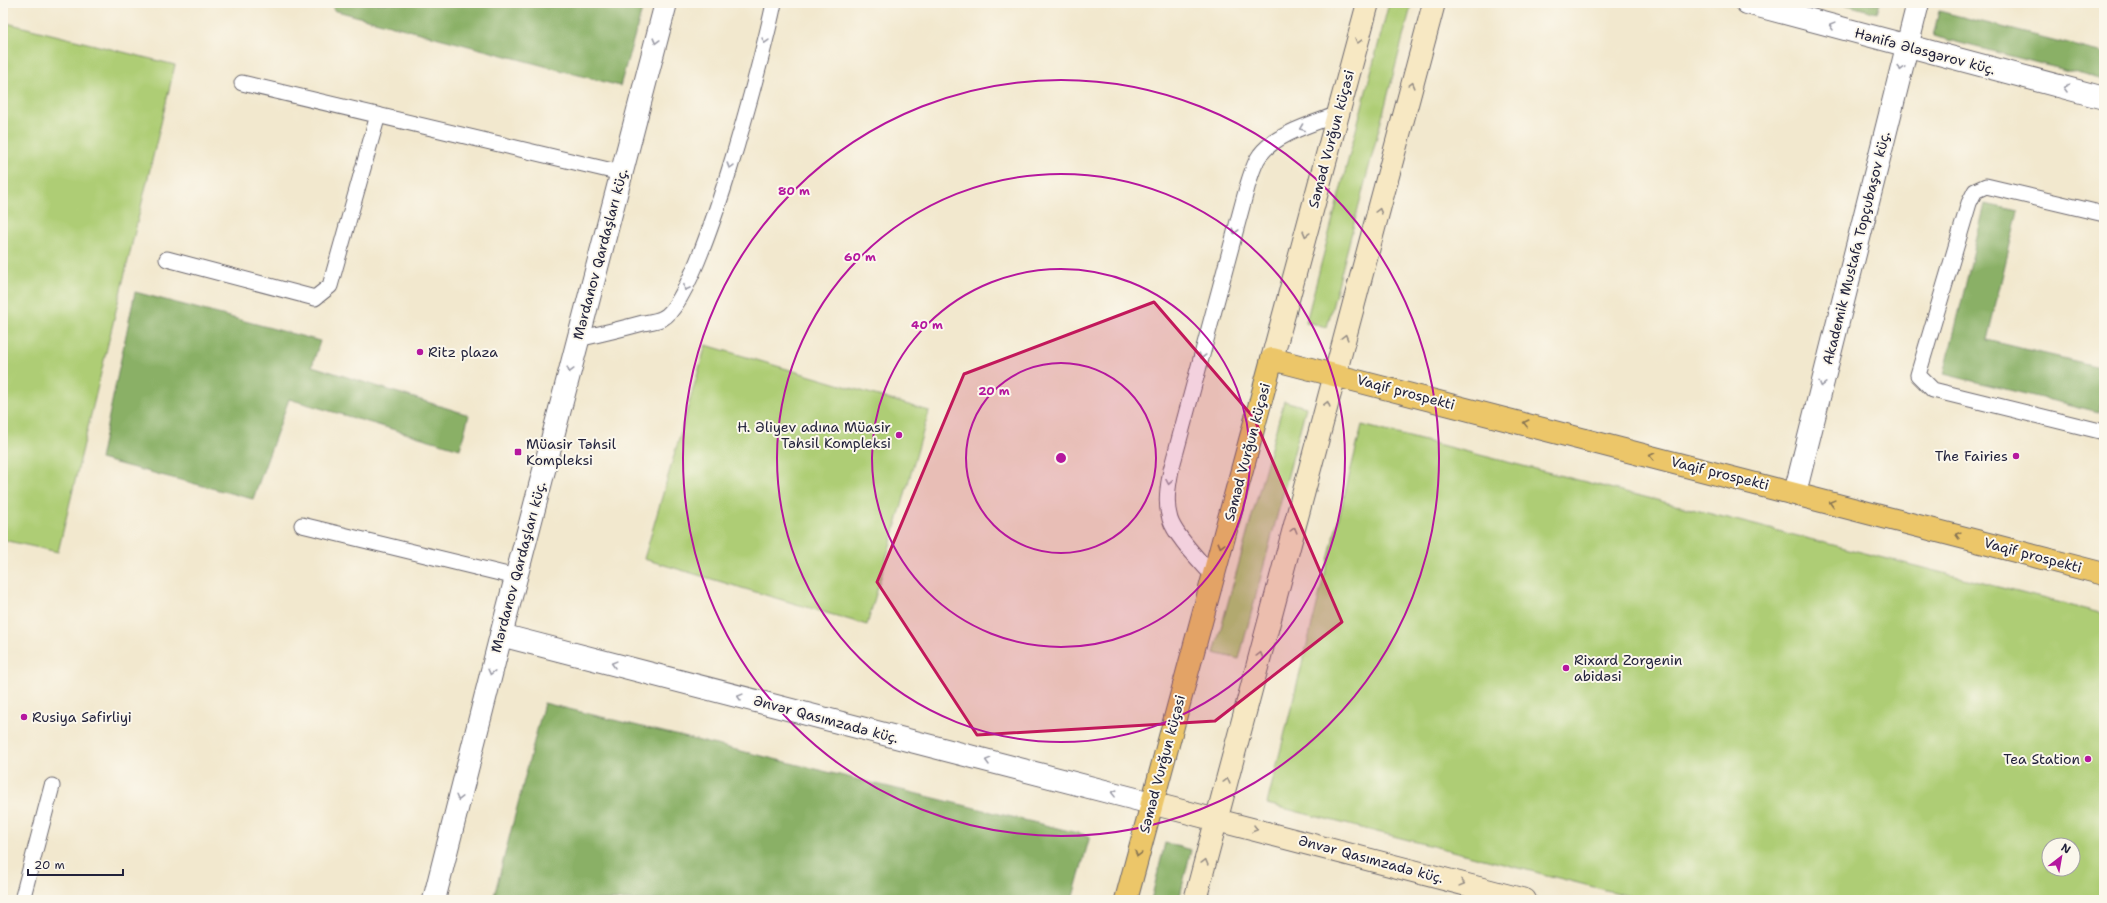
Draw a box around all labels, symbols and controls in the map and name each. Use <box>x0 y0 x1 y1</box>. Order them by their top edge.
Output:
one-way arrow <box>1829 22 1836 31</box>
street label: Hənifə Ələsgərov küç. <box>1853 24 1997 78</box>
one-way arrow <box>652 37 661 44</box>
one-way arrow <box>761 37 770 44</box>
one-way arrow <box>1354 37 1362 44</box>
one-way arrow <box>1897 64 1906 71</box>
street label: Səməd Vurğun küçəsi <box>1304 68 1358 210</box>
one-way arrow <box>1407 82 1416 89</box>
one-way arrow <box>2063 84 2070 93</box>
one-way arrow <box>1298 123 1305 131</box>
street label: Akademik Mustafa Topçubaşov küç. <box>1818 129 1894 367</box>
one-way arrow <box>726 162 735 169</box>
street label: Mərdanov Qardaşları küç. <box>568 166 632 342</box>
text: 80 m <box>778 183 810 199</box>
one-way arrow <box>1374 208 1382 214</box>
one-way arrow <box>1231 227 1240 234</box>
one-way arrow <box>1302 230 1311 237</box>
text: 60 m <box>844 249 876 265</box>
one-way arrow <box>683 284 690 291</box>
text: 40 m <box>911 317 943 333</box>
one-way arrow <box>1341 333 1349 340</box>
place label: Ritz plaza <box>428 343 498 361</box>
marker: Ritz plaza <box>415 347 425 357</box>
one-way arrow <box>1198 353 1206 359</box>
one-way arrow <box>566 366 575 373</box>
street label: Vaqif prospekti <box>1355 370 1457 414</box>
one-way arrow <box>1818 380 1827 387</box>
street label: Səməd Vurğun küçəsi <box>1220 381 1274 523</box>
text: 20 m <box>978 383 1010 399</box>
one-way arrow <box>1322 401 1331 408</box>
place label: H. Əliyev adına Müasir Təhsil Kompleksi <box>737 418 891 452</box>
one-way arrow <box>1523 420 1529 428</box>
marker: H. Əliyev adına Müasir Təhsil Kompleksi <box>894 430 904 440</box>
place label: Müasir Təhsil Kompleksi <box>526 435 617 469</box>
marker: Müasir Təhsil Kompleksi <box>513 447 523 457</box>
place label: The Fairies <box>1935 447 2008 465</box>
centre of rings <box>1054 451 1068 465</box>
marker: The Fairies <box>2011 451 2021 461</box>
one-way arrow <box>1649 452 1656 461</box>
street label: Vaqif prospekti <box>1669 452 1771 494</box>
street label: Mərdanov Qardaşları küç. <box>486 479 550 655</box>
one-way arrow <box>1165 479 1174 485</box>
one-way arrow <box>1829 499 1835 507</box>
one-way arrow <box>1289 527 1298 534</box>
one-way arrow <box>1955 532 1961 540</box>
street label: Vaqif prospekti <box>1982 533 2084 577</box>
one-way arrow <box>1217 541 1226 548</box>
place label: Rixard Zorgenin abidəsi <box>1574 651 1683 685</box>
one-way arrow <box>1256 652 1264 659</box>
one-way arrow <box>611 660 618 669</box>
marker: Rixard Zorgenin abidəsi <box>1561 663 1571 673</box>
one-way arrow <box>487 669 496 676</box>
street label: Ənvər Qasımzadə küç. <box>751 691 901 747</box>
one-way arrow <box>737 693 744 702</box>
street label: Səməd Vurğun küçəsi <box>1135 693 1189 835</box>
place label: Rusiya Səfirliyi <box>32 708 132 726</box>
marker: Rusiya Səfirliyi <box>19 712 29 722</box>
place label: Tea Station <box>2003 750 2080 768</box>
marker: Tea Station <box>2083 754 2093 764</box>
one-way arrow <box>984 757 991 766</box>
one-way arrow <box>1222 778 1231 785</box>
one-way arrow <box>1110 790 1117 798</box>
one-way arrow <box>455 795 464 802</box>
one-way arrow <box>1251 824 1258 833</box>
street label: Ənvər Qasımzadə küç. <box>1296 831 1446 887</box>
north arrow <box>2041 837 2081 877</box>
text: N <box>2058 840 2074 858</box>
one-way arrow <box>1134 850 1143 857</box>
scale bar <box>28 851 123 877</box>
text: 20 m <box>34 857 65 873</box>
one-way arrow <box>1201 859 1209 866</box>
one-way arrow <box>1459 879 1465 887</box>

